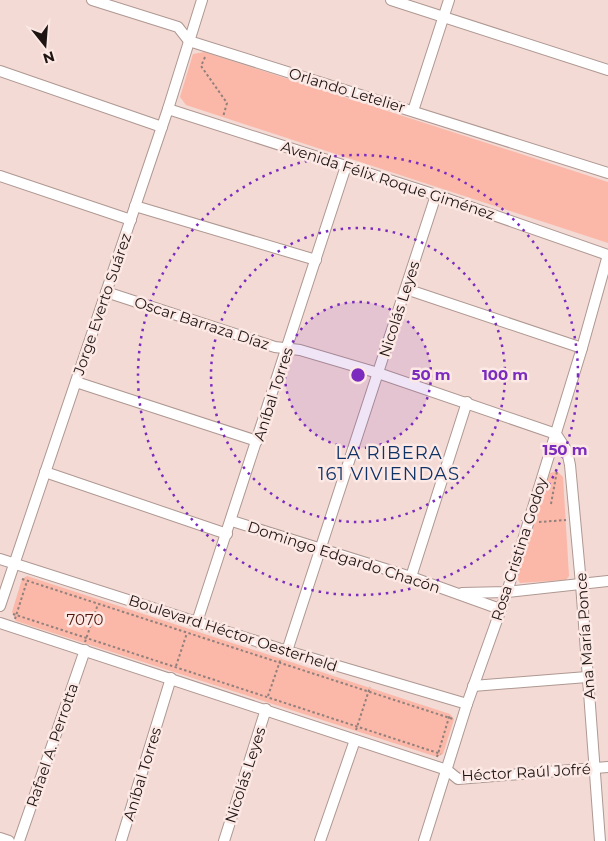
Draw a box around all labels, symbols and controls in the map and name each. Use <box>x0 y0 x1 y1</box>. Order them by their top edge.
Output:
north arrow <box>20 20 70 70</box>
text: N <box>41 47 57 68</box>
street label: Orlando Letelier <box>286 63 408 117</box>
street label: Avenida Félix Roque Giménez <box>279 136 498 224</box>
street label: Jorge Everto Suárez <box>68 230 135 378</box>
street label: Nicolás Leyes <box>375 258 423 360</box>
street label: Oscar Barraza Díaz <box>132 292 272 354</box>
street label: Aníbal Torres <box>249 345 297 443</box>
text: 50 m <box>411 365 451 384</box>
text: 100 m <box>482 365 528 384</box>
centre of rings <box>349 366 367 384</box>
text: 150 m <box>543 440 587 459</box>
district label: LA RIBERA 161 VIVIENDAS <box>318 442 460 485</box>
street label: Rosa Cristina Godoy <box>487 474 551 623</box>
street label: Domingo Edgardo Chacón <box>245 517 443 597</box>
street label: Ana María Ponce <box>571 572 599 700</box>
street label: Boulevard Héctor Oesterheld <box>126 590 340 676</box>
park label: 7070 <box>67 610 103 629</box>
street label: Rafael A. Perrotta <box>22 680 82 810</box>
street label: Nicolás Leyes <box>221 724 269 826</box>
street label: Aníbal Torres <box>119 725 165 823</box>
street label: Héctor Raúl Jofré <box>461 759 591 785</box>

